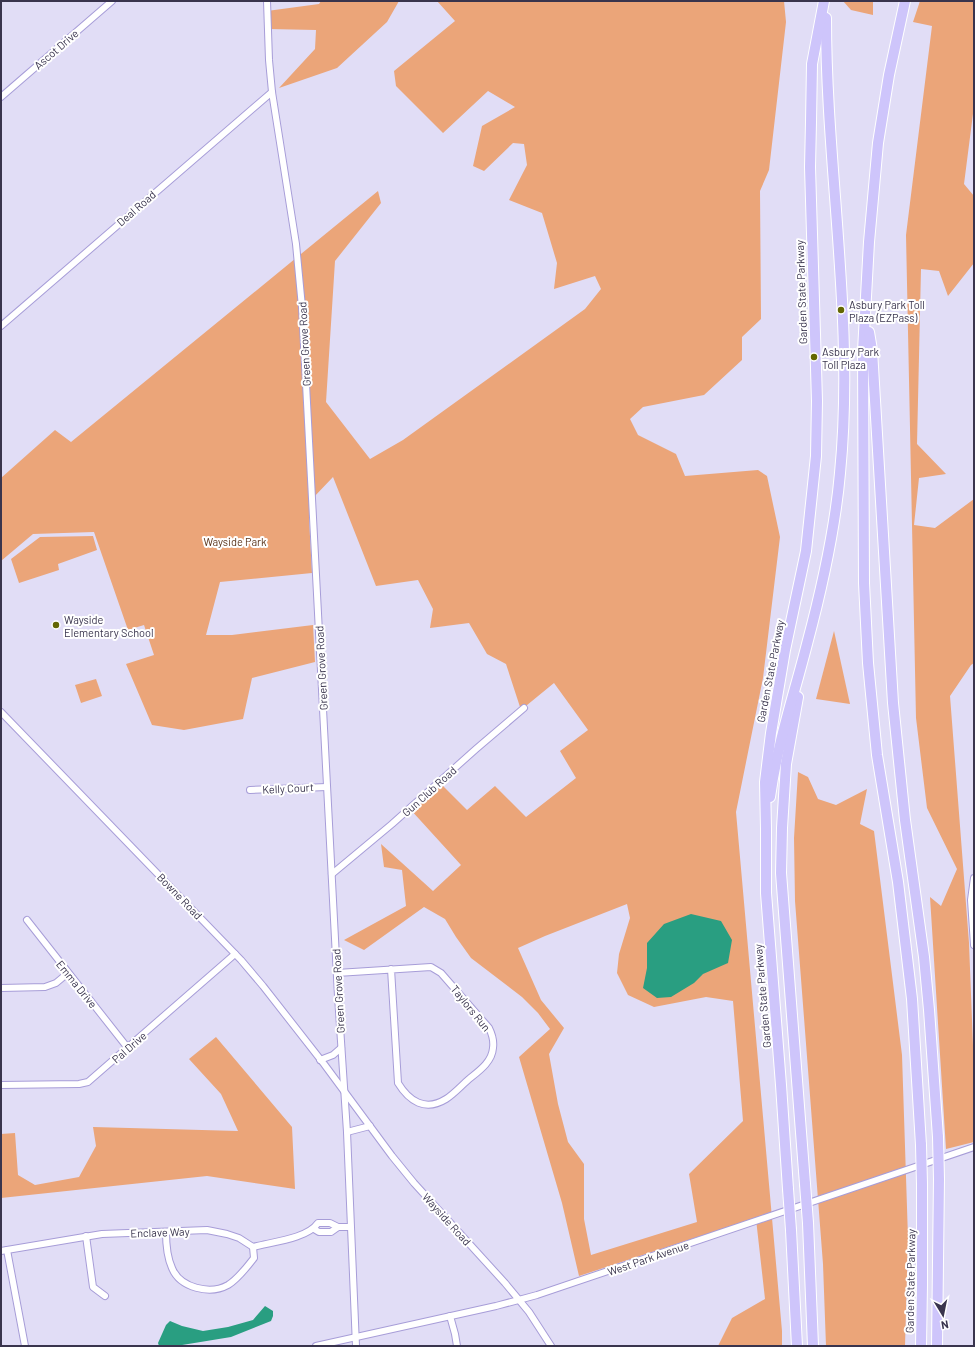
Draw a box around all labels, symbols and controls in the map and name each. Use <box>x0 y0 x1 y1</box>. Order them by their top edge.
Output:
street label: Ascot Drive <box>31 26 81 72</box>
street label: Deal Road <box>114 188 158 228</box>
street label: Garden State Parkway <box>793 240 809 344</box>
place label: Asbury Park Toll Plaza (EZPass) <box>849 298 925 324</box>
street label: Green Grove Road <box>295 301 313 387</box>
marker: Asbury Park Toll Plaza (EZPass) <box>836 305 846 315</box>
place label: Asbury Park Toll Plaza <box>822 345 880 371</box>
marker: Asbury Park Toll Plaza <box>809 352 819 362</box>
park label: Wayside Park <box>203 535 267 548</box>
place label: Wayside Elementary School <box>64 613 154 639</box>
street label: Garden State Parkway <box>754 619 786 723</box>
marker: Wayside Elementary School <box>51 620 61 630</box>
street label: Green Grove Road <box>312 625 330 711</box>
street label: Gun Club Road <box>399 763 459 819</box>
street label: Kelly Court <box>262 780 314 796</box>
street label: Bowne Road <box>155 870 205 922</box>
street label: Garden State Parkway <box>751 944 773 1048</box>
street label: Green Grove Road <box>329 948 347 1034</box>
street label: Emma Drive <box>54 958 100 1010</box>
street label: Taylors Run <box>449 982 493 1034</box>
street label: Pal Drive <box>109 1028 149 1065</box>
street label: Wayside Road <box>420 1190 474 1248</box>
street label: Enclave Way <box>130 1224 190 1240</box>
street label: Garden State Parkway <box>903 1229 917 1333</box>
street label: West Park Avenue <box>606 1238 690 1278</box>
north arrow <box>923 1295 963 1335</box>
text: N <box>940 1318 950 1332</box>

